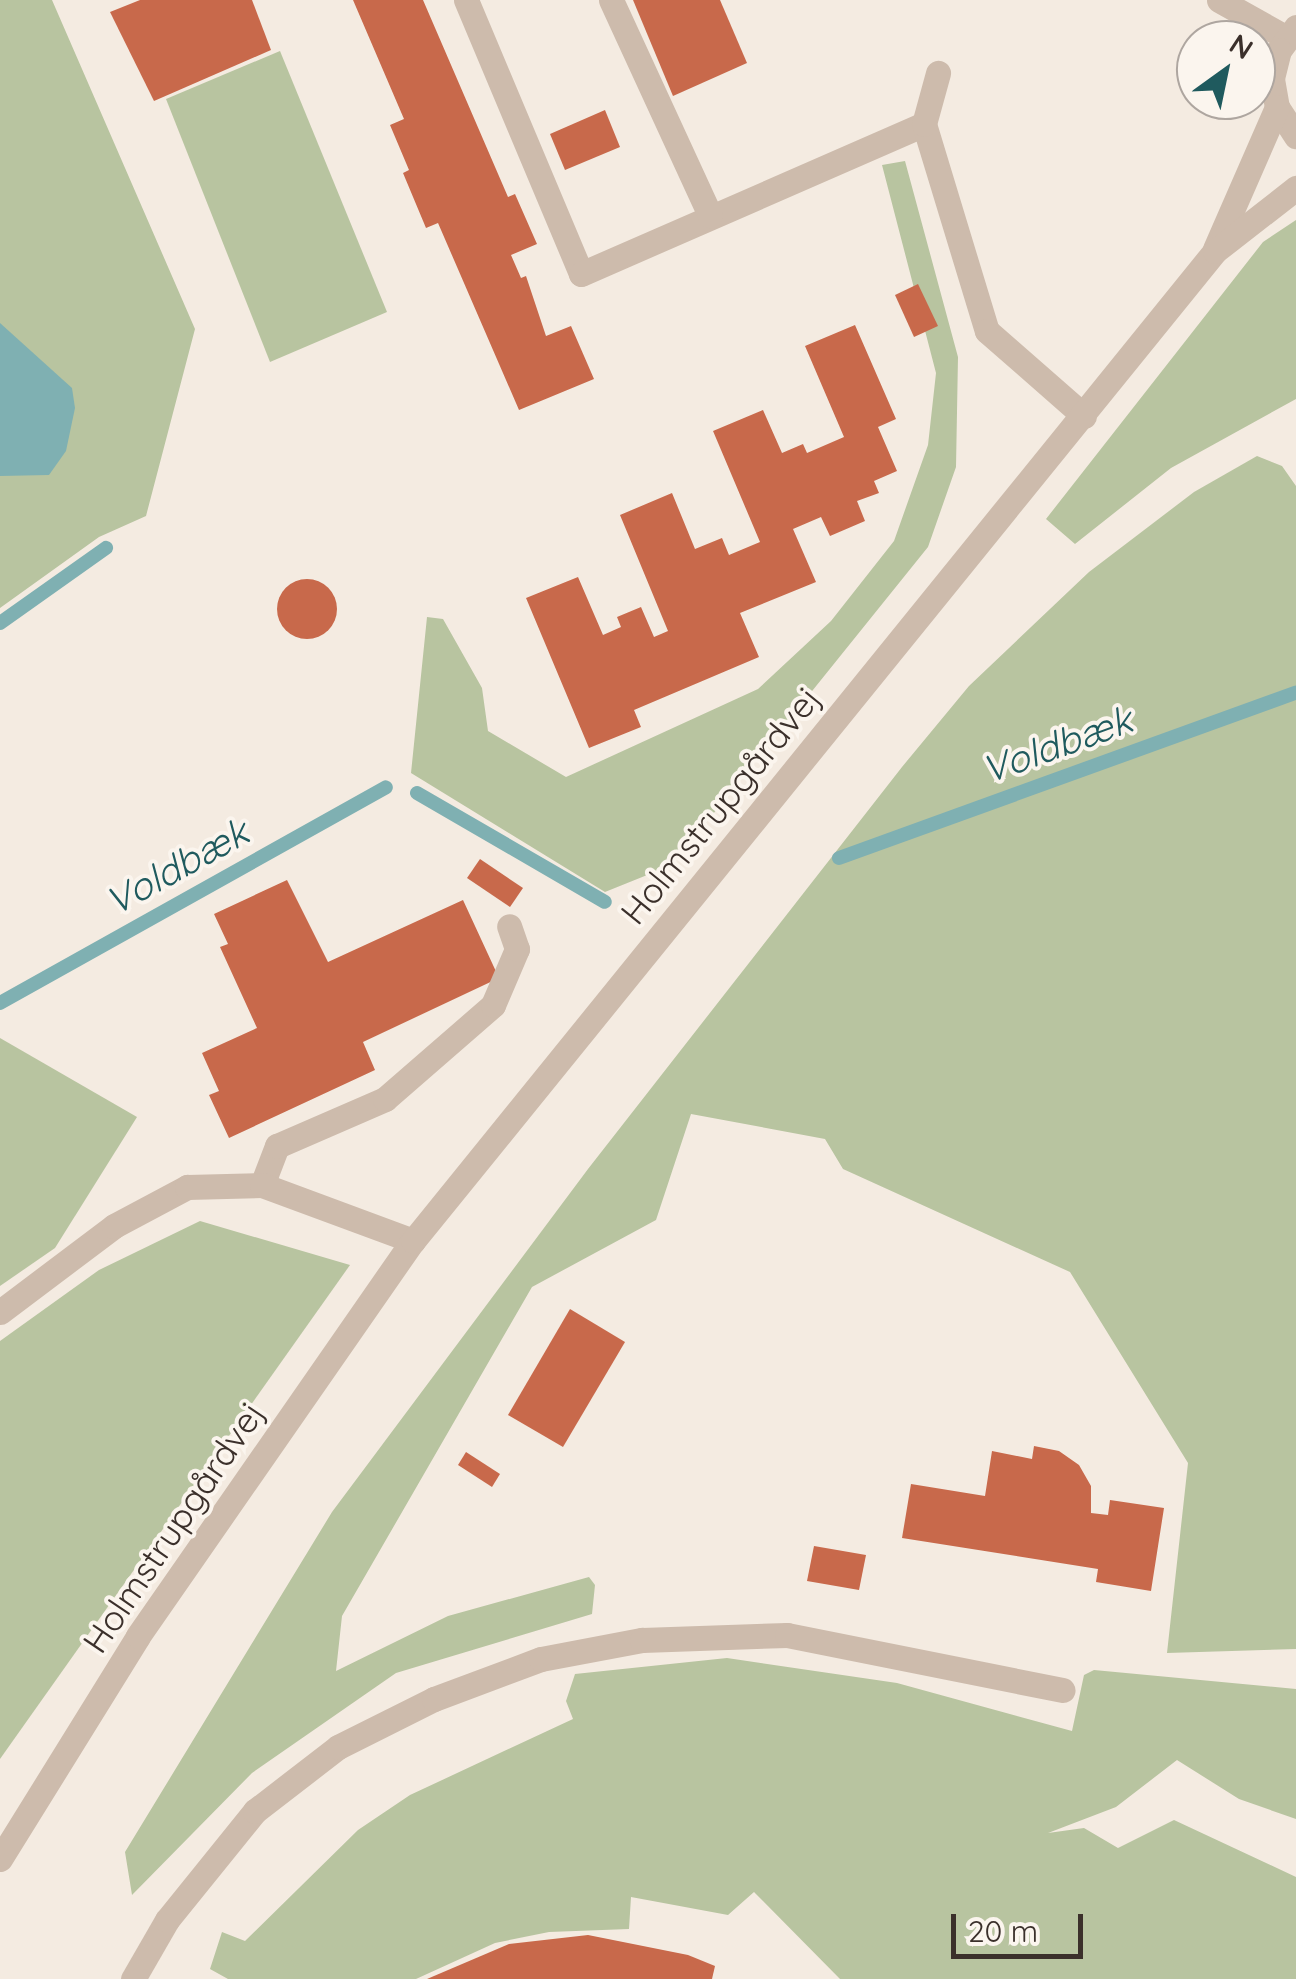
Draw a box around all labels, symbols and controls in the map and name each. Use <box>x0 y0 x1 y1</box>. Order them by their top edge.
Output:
north arrow <box>1176 20 1276 120</box>
text: N <box>1223 26 1260 66</box>
street label: Holmstrupgårdvej <box>611 678 829 932</box>
water label: Voldbæk <box>976 697 1138 793</box>
water label: Voldbæk <box>98 809 256 925</box>
street label: Holmstrupgårdvej <box>74 1394 272 1660</box>
scale bar <box>956 1894 1088 1956</box>
text: 20 m <box>968 1912 1038 1950</box>

